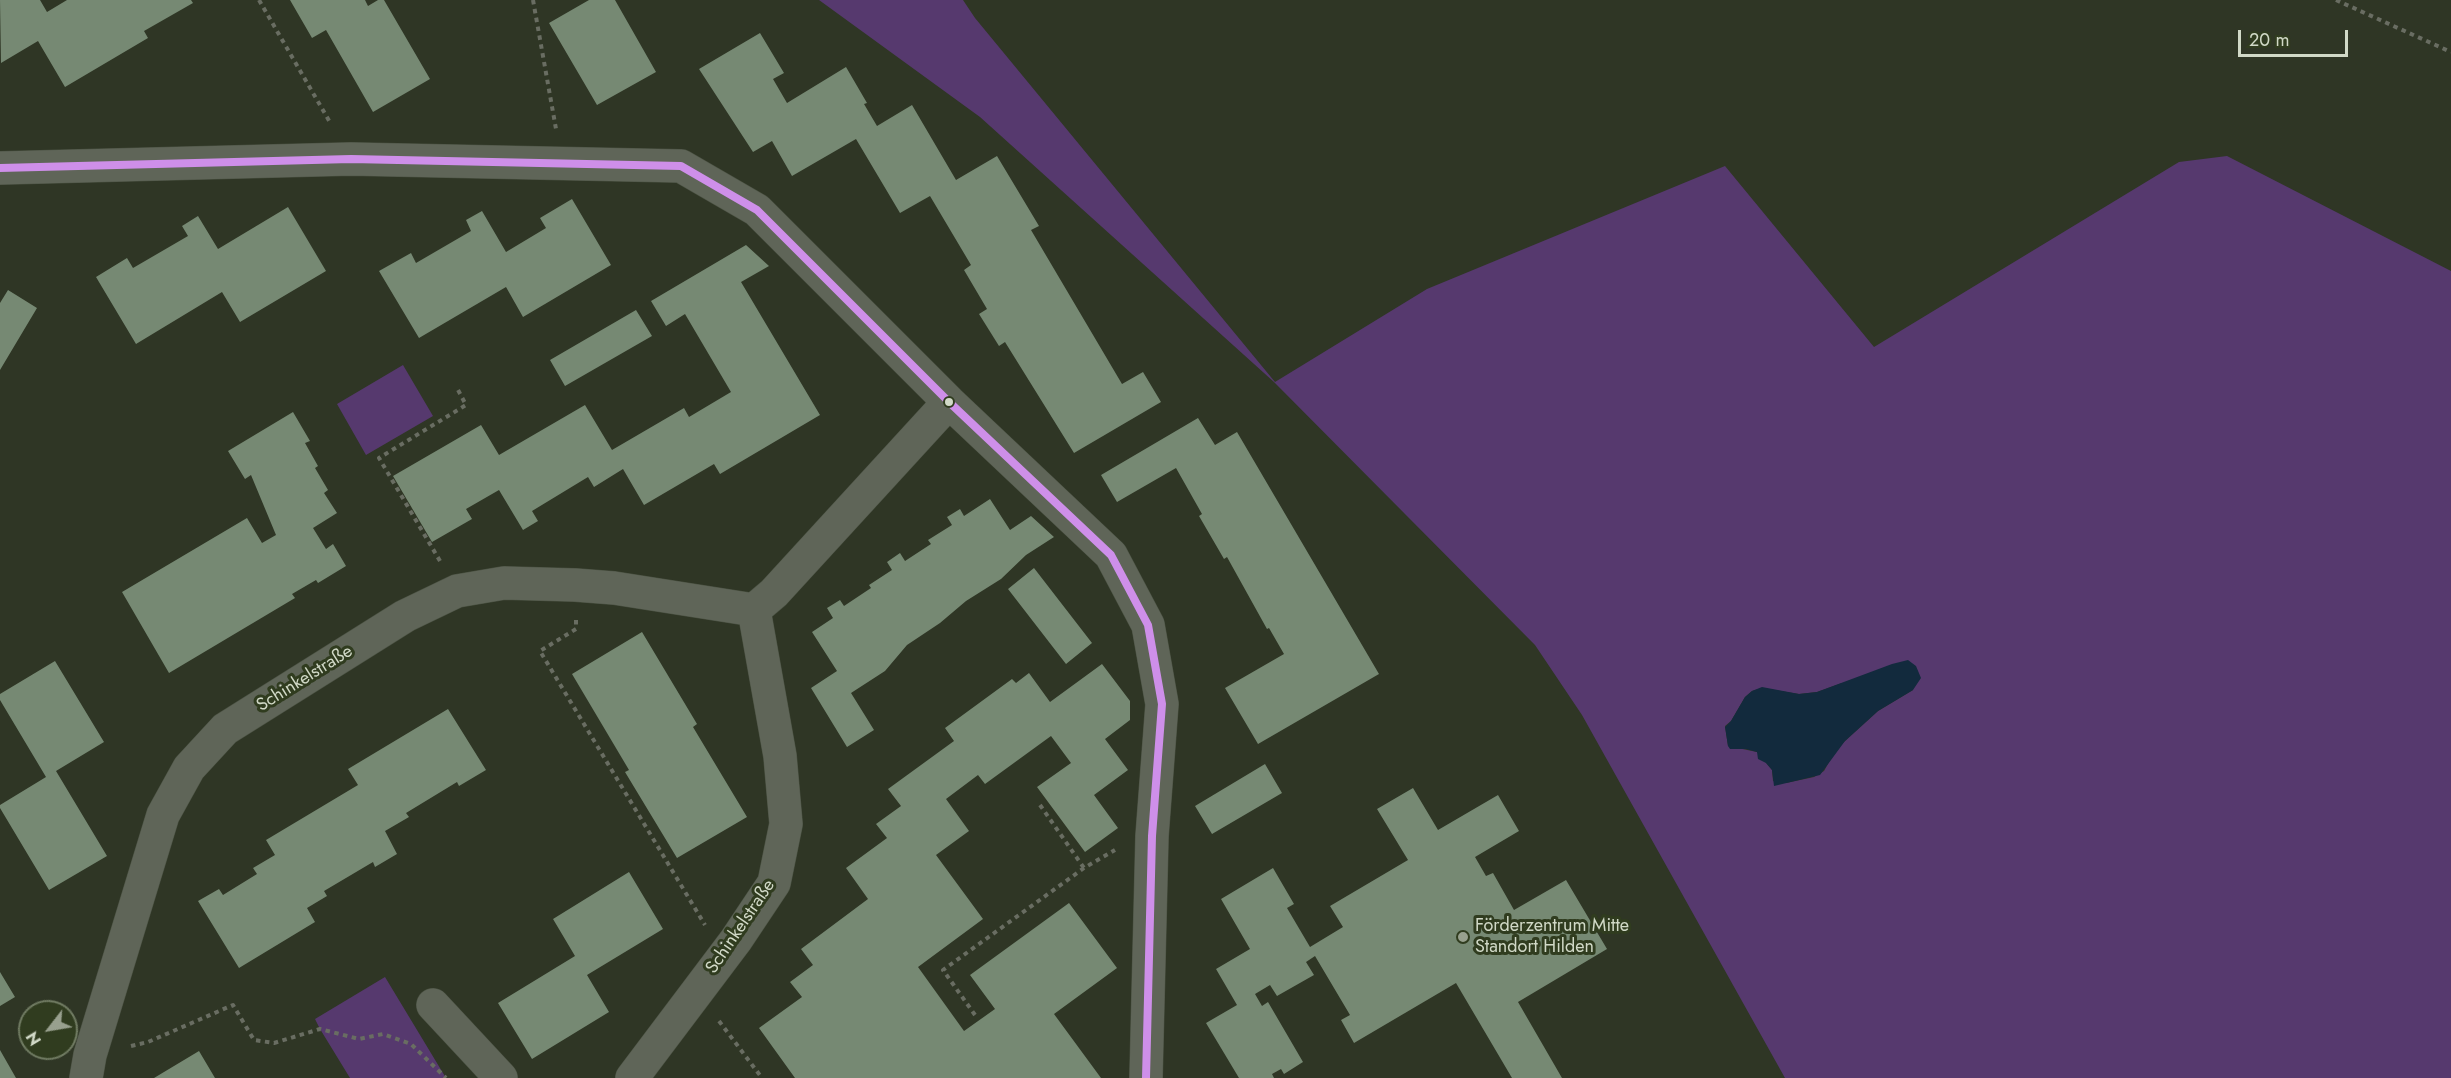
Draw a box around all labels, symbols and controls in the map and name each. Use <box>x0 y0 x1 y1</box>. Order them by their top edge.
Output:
scale bar <box>2241 18 2350 56</box>
text: 20 m <box>2249 27 2289 53</box>
unlabelled marker <box>943 396 955 408</box>
street label: Schinkelstraße <box>253 641 357 717</box>
street label: Schinkelstraße <box>702 876 780 978</box>
place label: Förderzentrum Mitte Standort Hilden <box>1475 916 1629 958</box>
marker: Förderzentrum Mitte Standort Hilden <box>1456 930 1470 944</box>
north arrow <box>18 1000 78 1060</box>
text: N <box>21 1027 47 1050</box>

